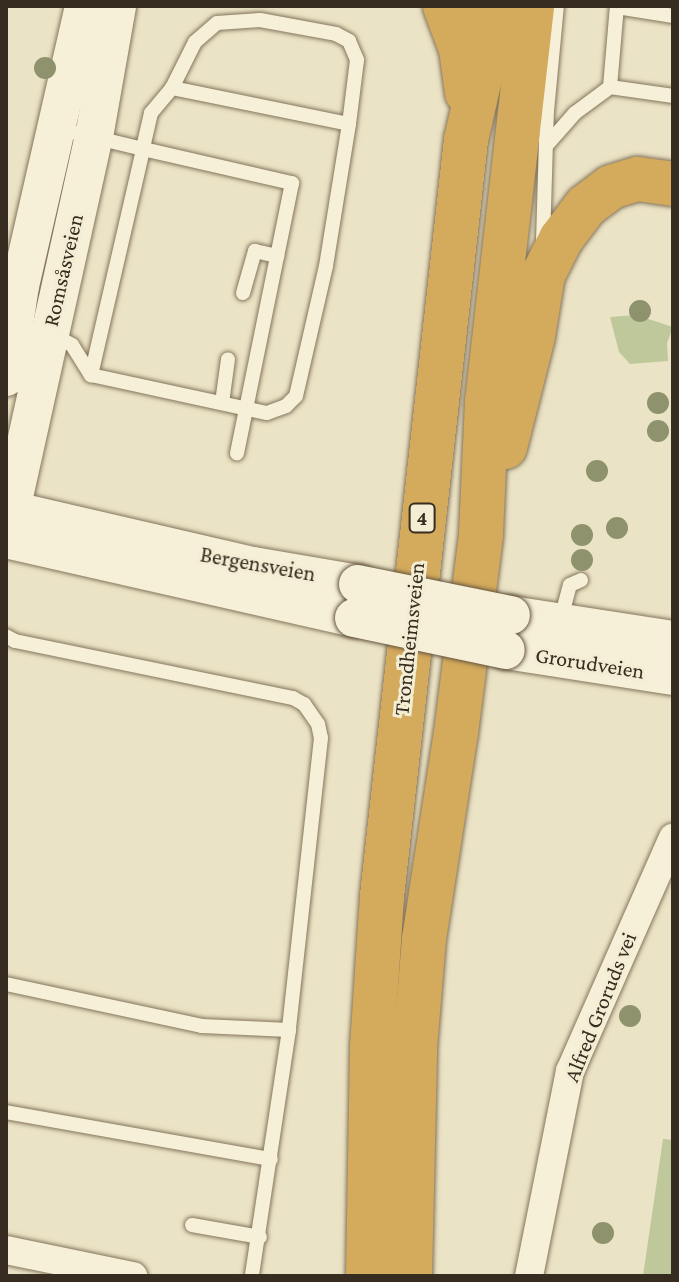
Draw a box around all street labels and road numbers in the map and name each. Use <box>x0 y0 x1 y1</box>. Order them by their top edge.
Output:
street label: Romsåsveien <box>37 211 89 329</box>
road number: 4 <box>408 502 436 534</box>
street label: Bergensveien <box>198 541 318 587</box>
street label: Trondheimsveien <box>388 561 430 717</box>
street label: Grorudveien <box>534 641 646 685</box>
street label: Alfred Groruds vei <box>558 928 642 1086</box>

